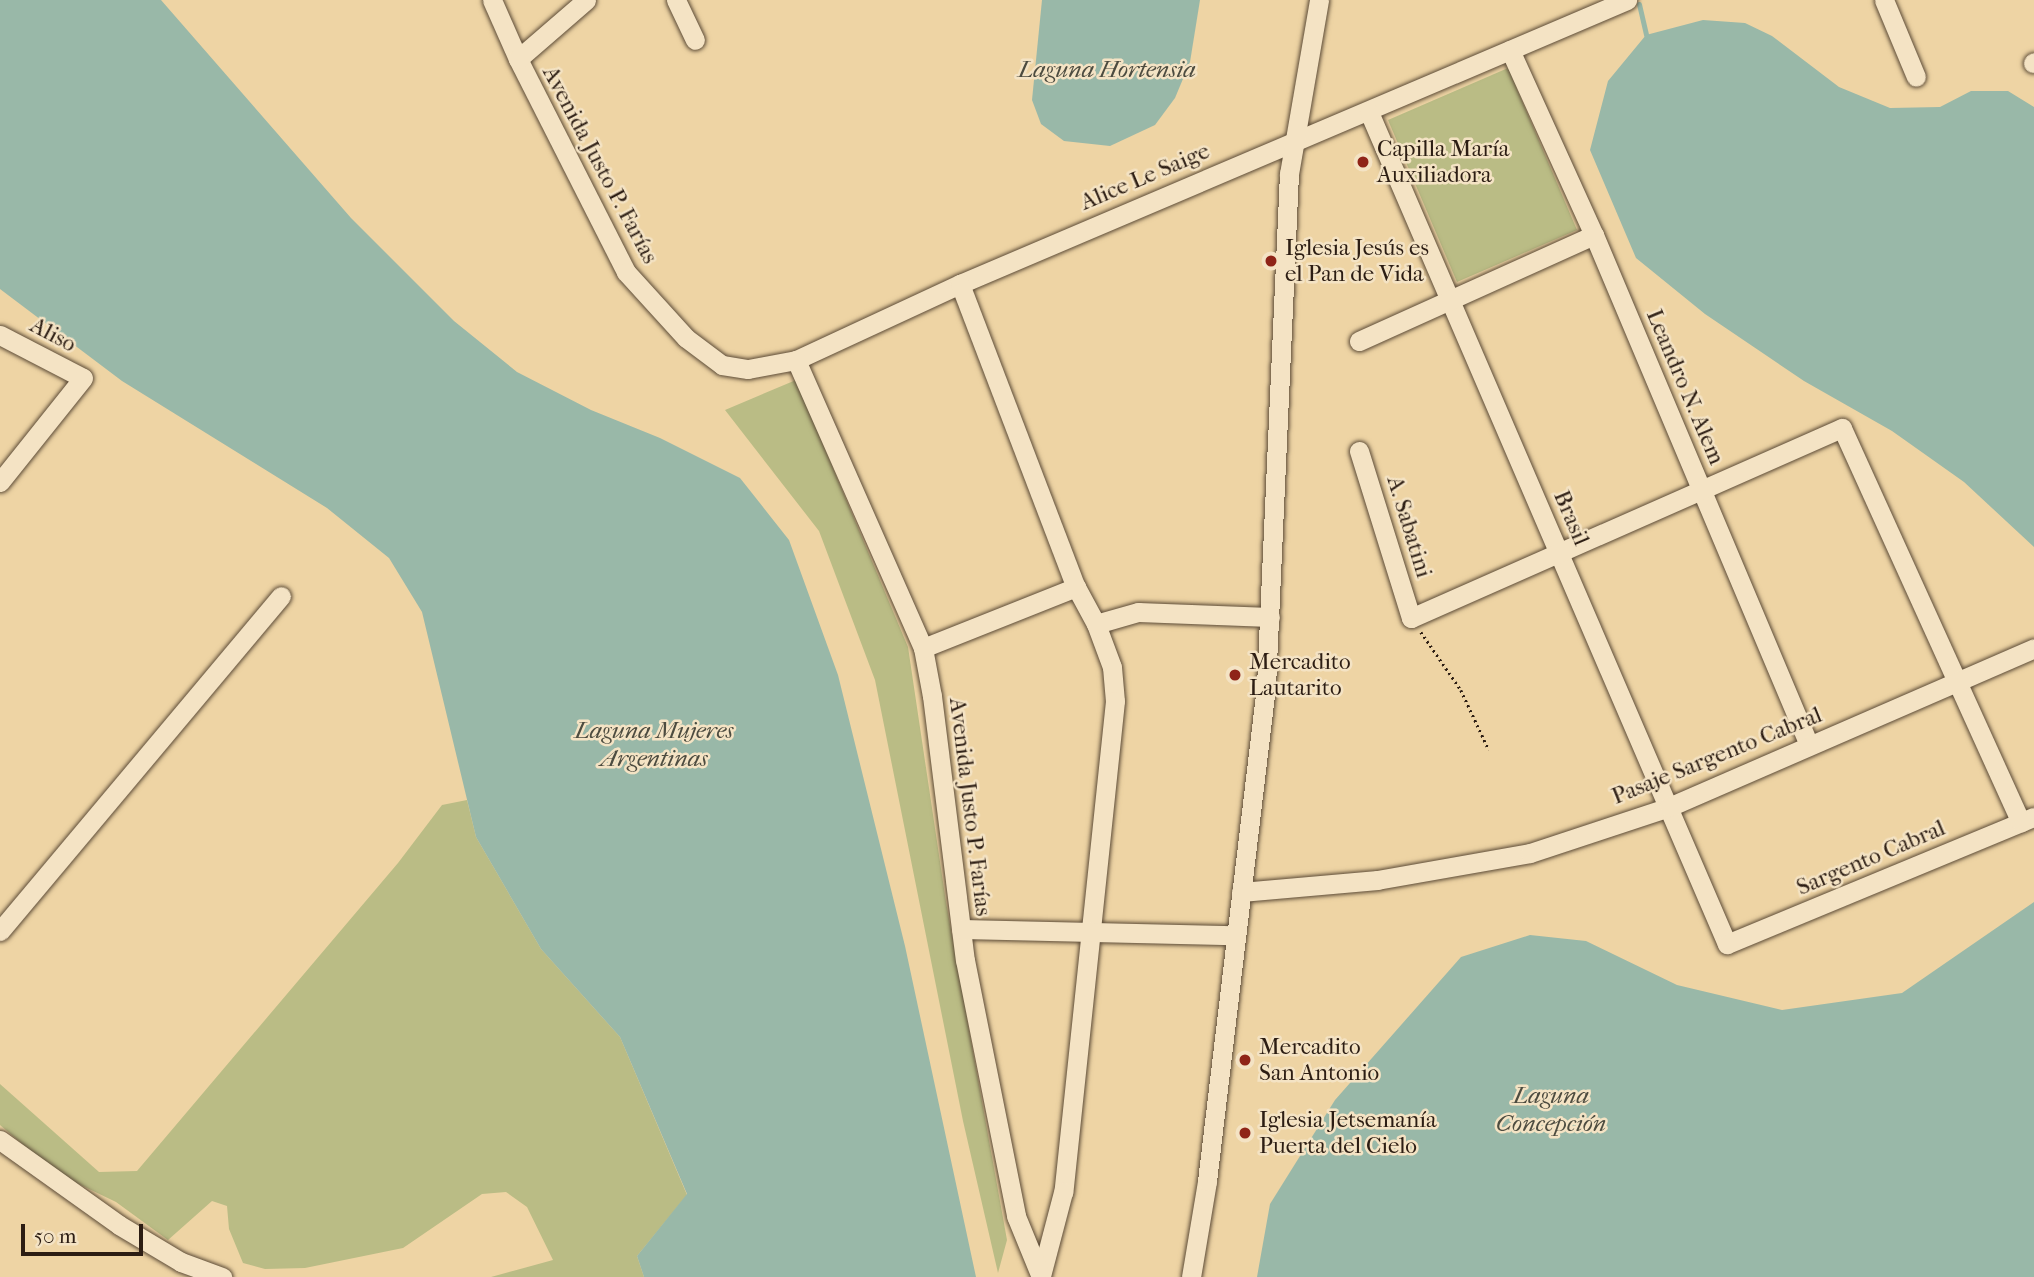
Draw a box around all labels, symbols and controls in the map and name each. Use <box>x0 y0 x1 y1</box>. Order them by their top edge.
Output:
water label: Laguna Hortensia <box>1018 56 1196 84</box>
street label: Avenida Justo P. Farías <box>536 61 664 269</box>
place label: Capilla María Auxiliadora <box>1377 135 1509 189</box>
street label: Alice Le Saige <box>1076 137 1214 217</box>
marker: Capilla María Auxiliadora <box>1355 154 1371 170</box>
place label: Iglesia Jesús es el Pan de Vida <box>1285 234 1429 288</box>
marker: Iglesia Jesús es el Pan de Vida <box>1263 253 1279 269</box>
street label: Leandro N. Alem <box>1640 305 1730 469</box>
street label: Aliso <box>25 311 81 359</box>
street label: A. Sabatini <box>1380 473 1438 581</box>
street label: Brasil <box>1547 486 1595 550</box>
place label: Mercadito Lautarito <box>1249 648 1351 702</box>
marker: Mercadito Lautarito <box>1227 667 1243 683</box>
street label: Avenida Justo P. Farías <box>943 696 997 918</box>
street label: Pasaje Sargento Cabral <box>1608 701 1826 811</box>
water label: Laguna Mujeres Argentinas <box>575 717 733 773</box>
street label: Sargento Cabral <box>1793 814 1949 902</box>
place label: Mercadito San Antonio <box>1259 1033 1379 1087</box>
marker: Mercadito San Antonio <box>1237 1052 1253 1068</box>
water label: Laguna Concepción <box>1496 1082 1606 1138</box>
place label: Iglesia Jetsemanía Puerta del Cielo <box>1259 1106 1437 1160</box>
marker: Iglesia Jetsemanía Puerta del Cielo <box>1237 1125 1253 1141</box>
scale bar <box>24 1210 147 1254</box>
text: 50 m <box>34 1224 77 1248</box>

